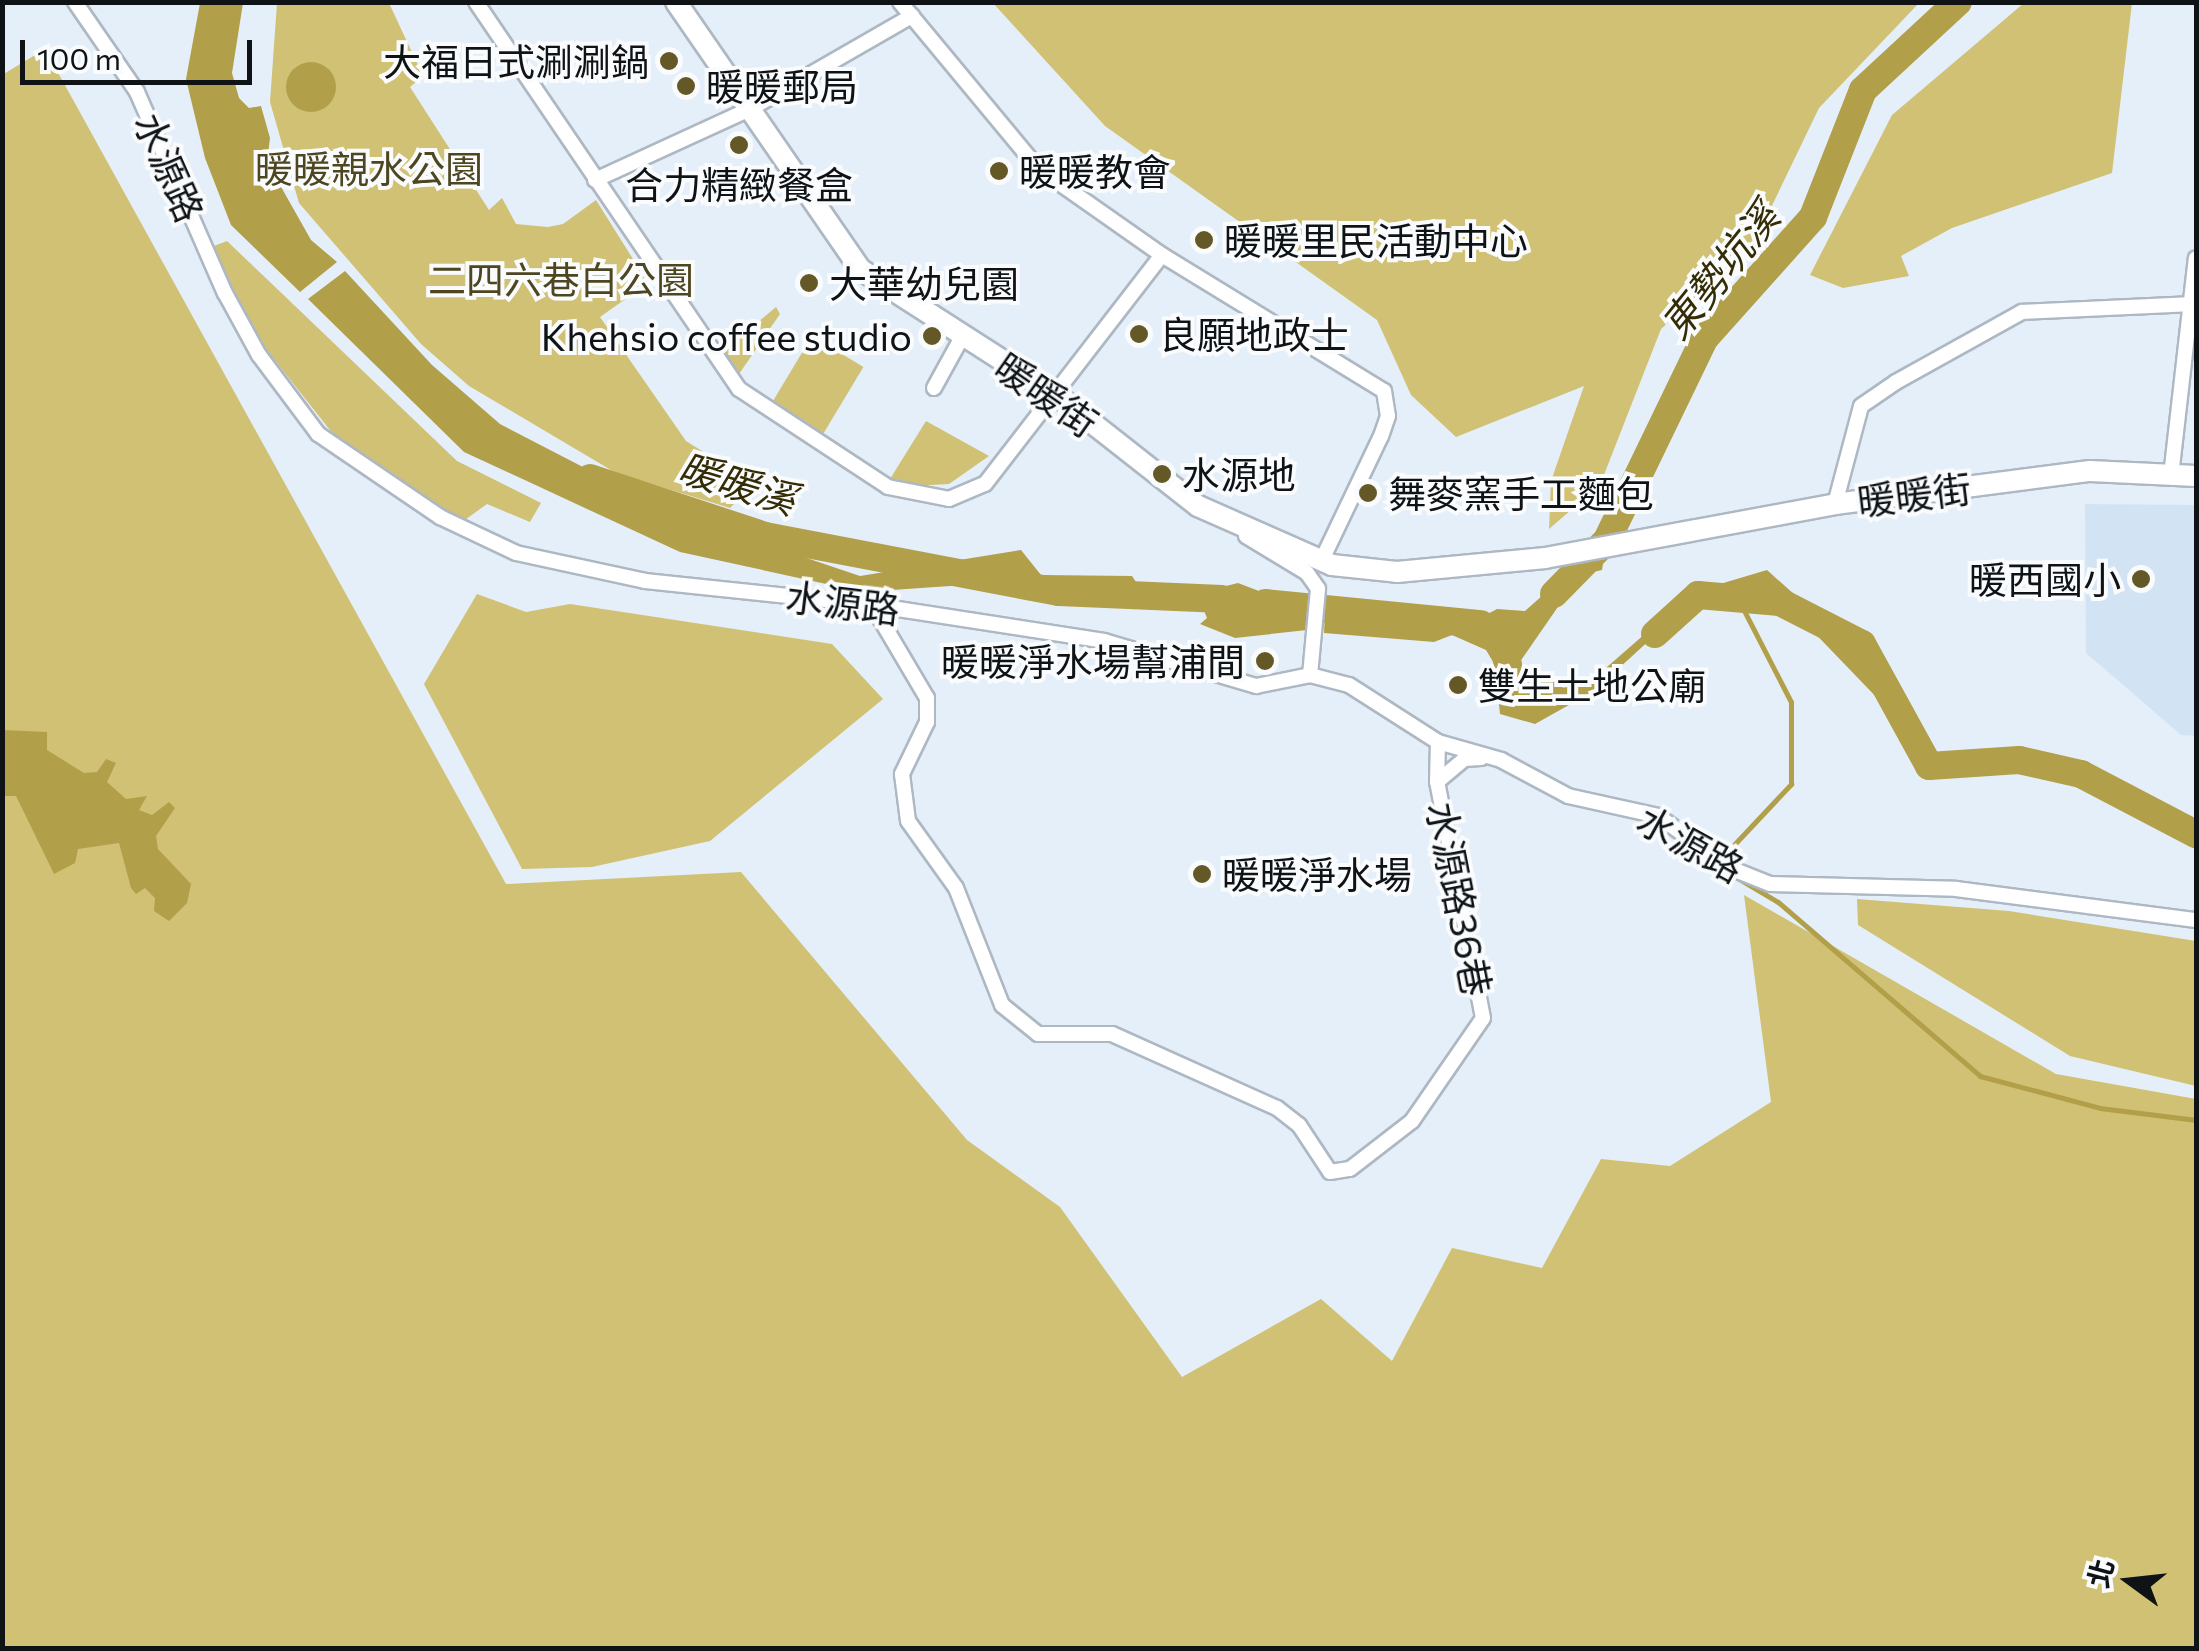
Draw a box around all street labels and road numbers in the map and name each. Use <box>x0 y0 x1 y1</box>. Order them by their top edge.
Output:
street label: 水源路 <box>126 106 214 228</box>
street label: 暖暖街 <box>987 343 1107 445</box>
street label: 暖暖街 <box>1855 464 1973 524</box>
street label: 水源路 <box>784 572 902 632</box>
street label: 水源路 <box>1630 795 1752 891</box>
street label: 水源路36巷 <box>1419 798 1501 1000</box>

